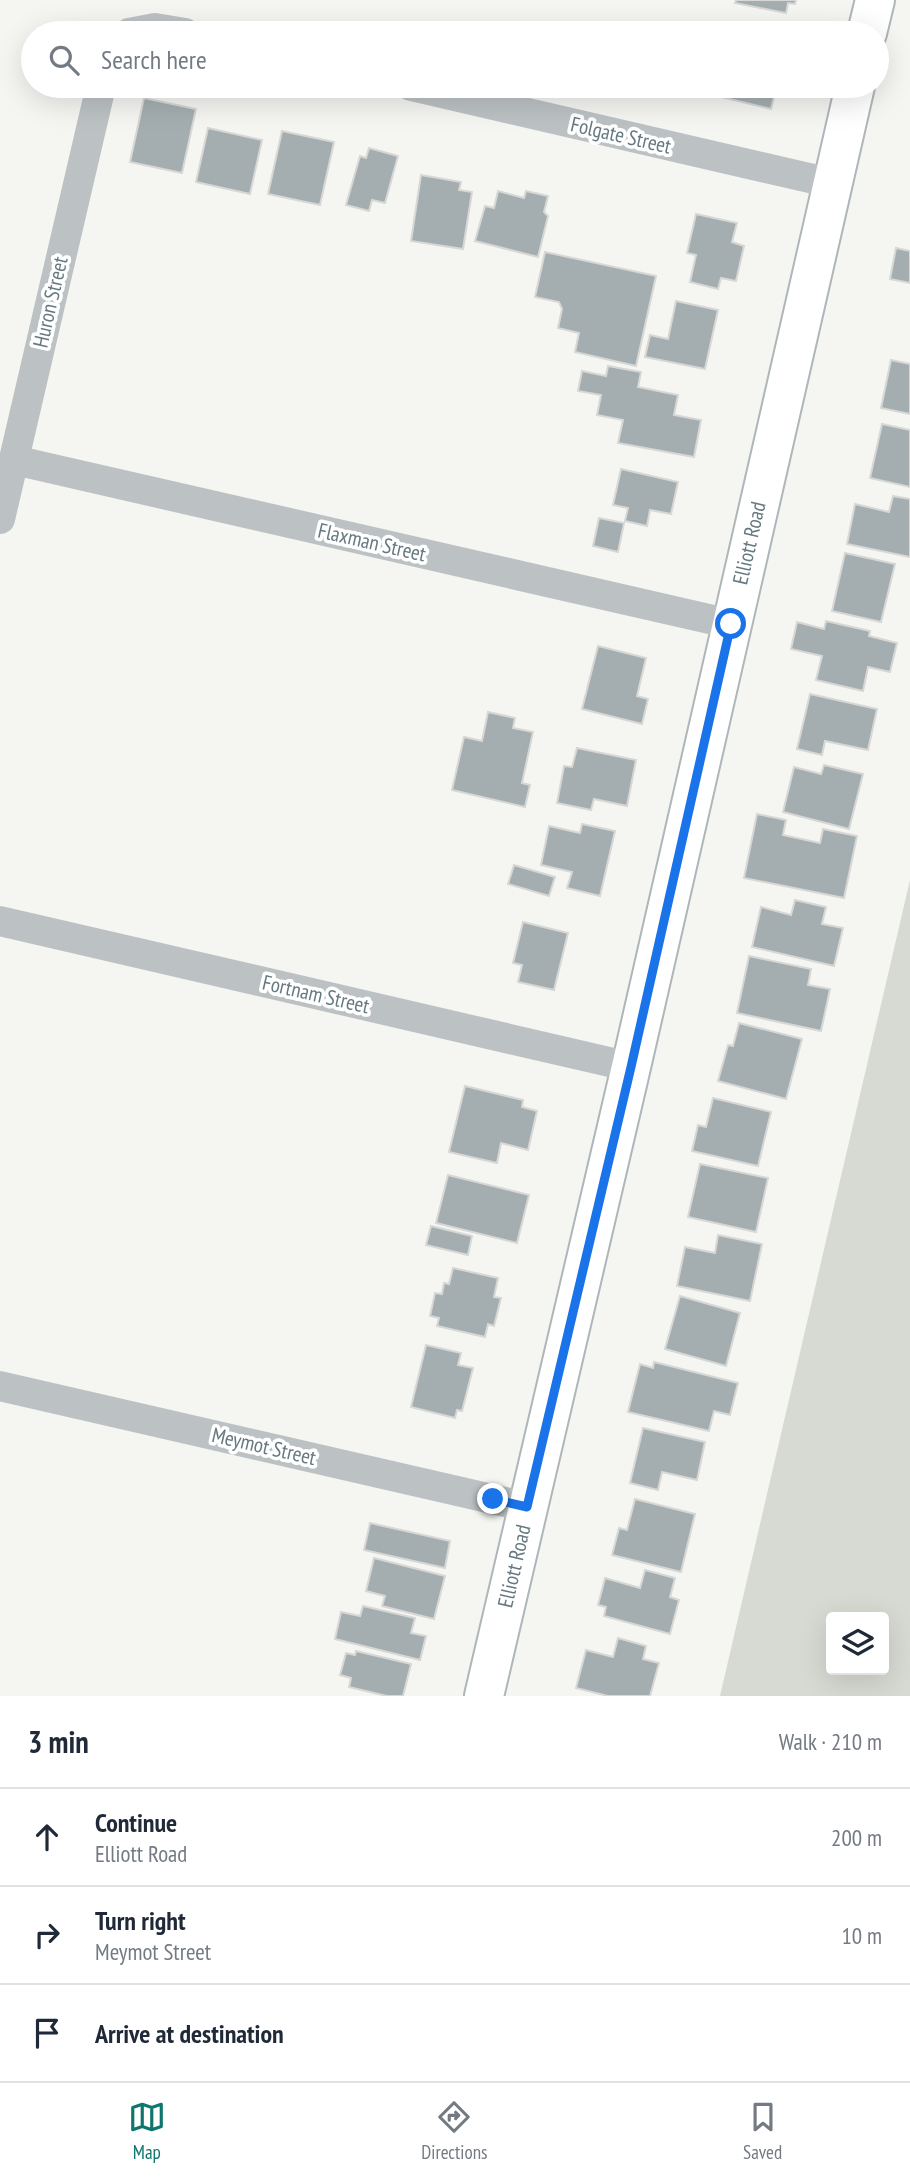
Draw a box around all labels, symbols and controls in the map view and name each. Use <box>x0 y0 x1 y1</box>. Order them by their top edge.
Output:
search box <box>21 21 889 98</box>
icon: search <box>45 41 83 79</box>
text: Search here <box>101 43 207 76</box>
street label: Folgate Street <box>568 110 674 160</box>
street label: Huron Street <box>26 254 74 350</box>
street label: Elliott Road <box>726 499 772 587</box>
street label: Flaxman Street <box>315 516 429 568</box>
route start <box>715 608 746 639</box>
street label: Fortnam Street <box>260 969 372 1019</box>
street label: Meymot Street <box>209 1421 319 1471</box>
route end <box>477 1483 508 1514</box>
street label: Elliott Road <box>491 1522 537 1610</box>
map controls <box>826 1612 889 1675</box>
button: layers <box>826 1612 889 1675</box>
text: 3 min <box>28 1722 89 1761</box>
text: Walk · 210 m <box>779 1727 882 1756</box>
text: Continue <box>95 1806 177 1839</box>
icon: ahead <box>28 1818 66 1856</box>
text: 200 m <box>831 1823 882 1852</box>
text: Elliott Road <box>95 1839 187 1868</box>
text: Turn right <box>95 1904 186 1937</box>
icon: right <box>28 1916 66 1954</box>
text: 10 m <box>841 1921 882 1950</box>
text: Meymot Street <box>95 1937 211 1966</box>
icon: arrive <box>28 2014 66 2052</box>
text: Arrive at destination <box>95 2017 284 2050</box>
tab: Map <box>128 2098 166 2164</box>
tab: Directions <box>421 2098 487 2164</box>
tab: Saved <box>743 2098 782 2164</box>

